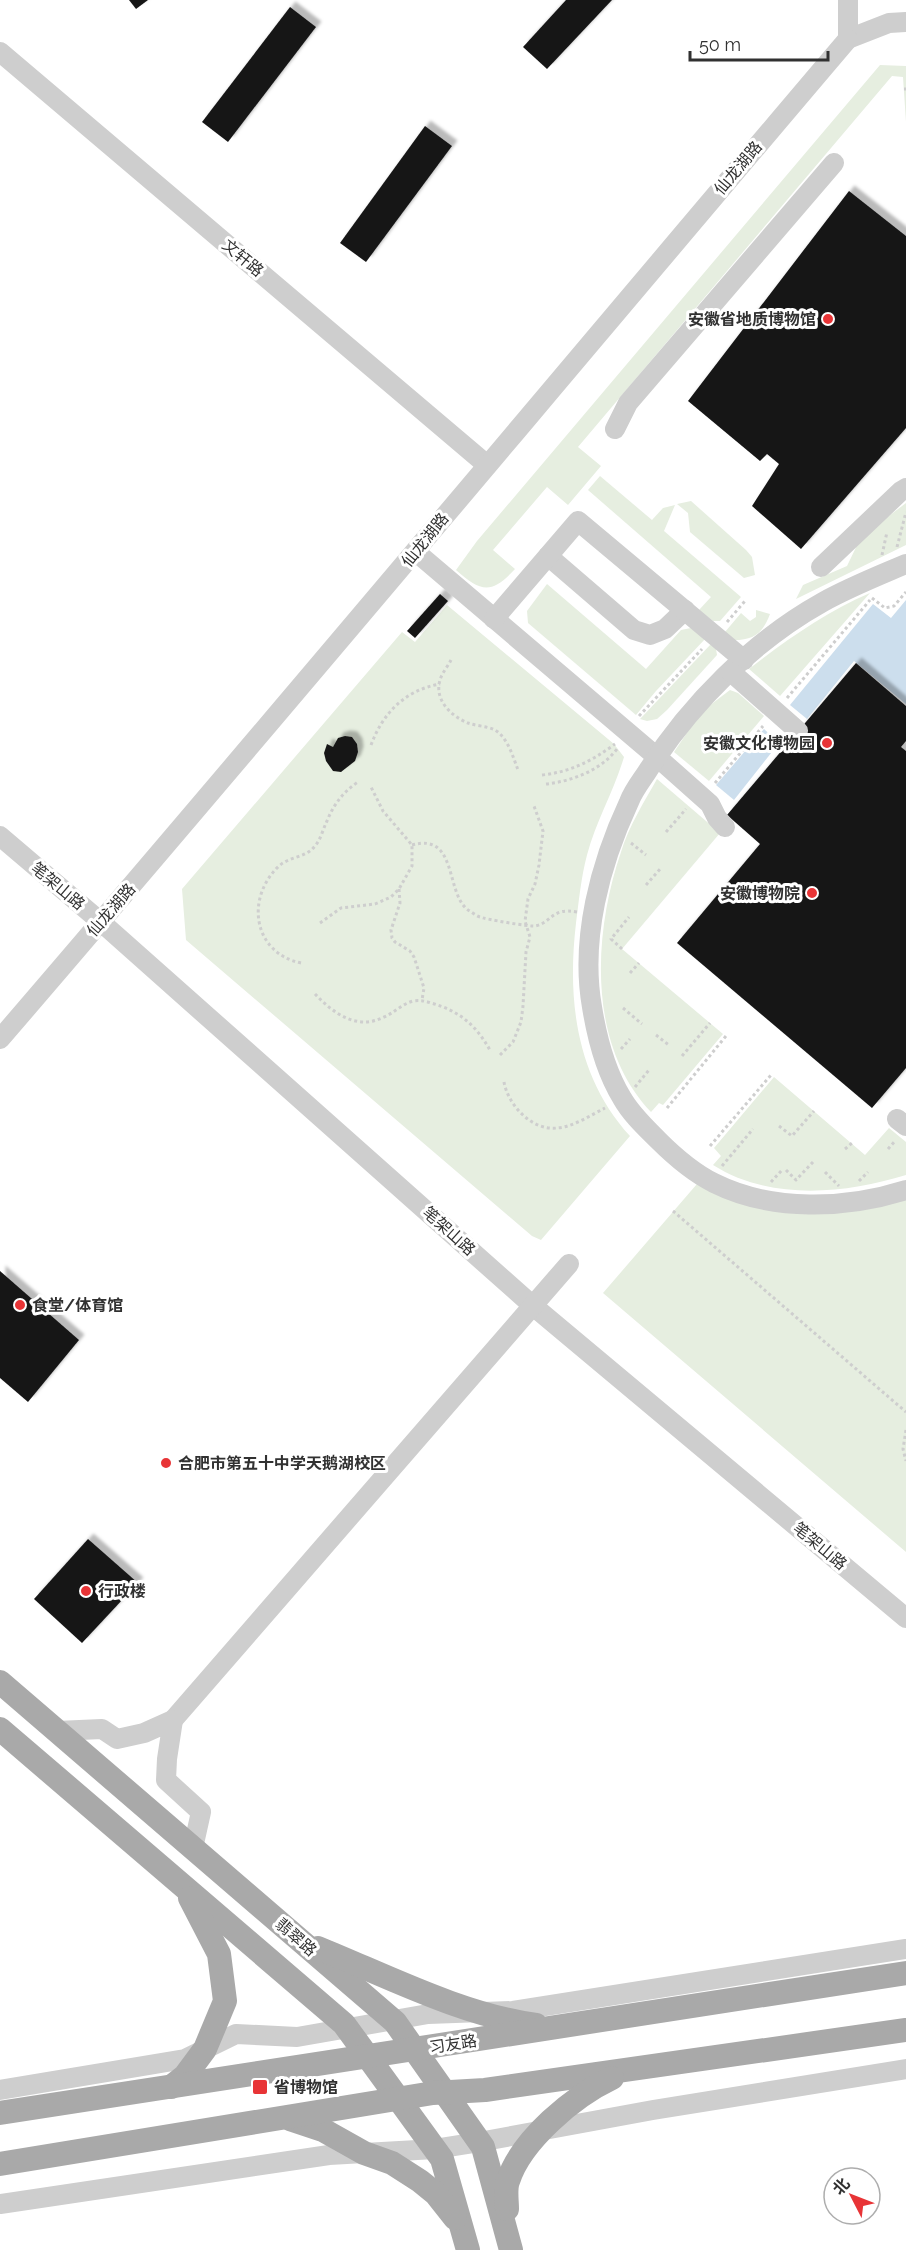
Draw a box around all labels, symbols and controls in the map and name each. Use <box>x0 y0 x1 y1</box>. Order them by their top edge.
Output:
scale bar <box>690 24 828 62</box>
text: 50 m <box>699 34 741 55</box>
street label: 仙龙湖路 <box>710 137 766 199</box>
street label: 文轩路 <box>219 235 267 281</box>
place label: 安徽省地质博物馆 <box>688 310 816 329</box>
marker: 安徽省地质博物馆 <box>821 312 835 326</box>
street label: 仙龙湖路 <box>397 509 453 571</box>
place label: 安徽文化博物园 <box>703 734 815 753</box>
marker: 安徽文化博物园 <box>820 736 834 750</box>
street label: 笔架山路 <box>27 858 89 914</box>
street label: 仙龙湖路 <box>83 880 139 940</box>
place label: 安徽博物院 <box>720 884 800 903</box>
marker: 安徽博物院 <box>805 886 819 900</box>
street label: 笔架山路 <box>419 1203 479 1259</box>
place label: 食堂/体育馆 <box>32 1296 123 1315</box>
marker: 食堂/体育馆 <box>13 1298 27 1312</box>
place label: 合肥市第五十中学天鹅湖校区 <box>178 1454 386 1473</box>
marker: 合肥市第五十中学天鹅湖校区 <box>159 1456 173 1470</box>
street label: 笔架山路 <box>789 1518 851 1574</box>
place label: 行政楼 <box>98 1582 146 1601</box>
marker: 行政楼 <box>79 1584 93 1598</box>
street label: 翡翠路 <box>272 1914 320 1960</box>
street label: 习友路 <box>428 2031 478 2057</box>
marker: 省博物馆 <box>251 2078 269 2096</box>
place label: 省博物馆 <box>274 2078 338 2097</box>
north arrow <box>822 2166 882 2226</box>
text: 北 <box>829 2174 854 2199</box>

